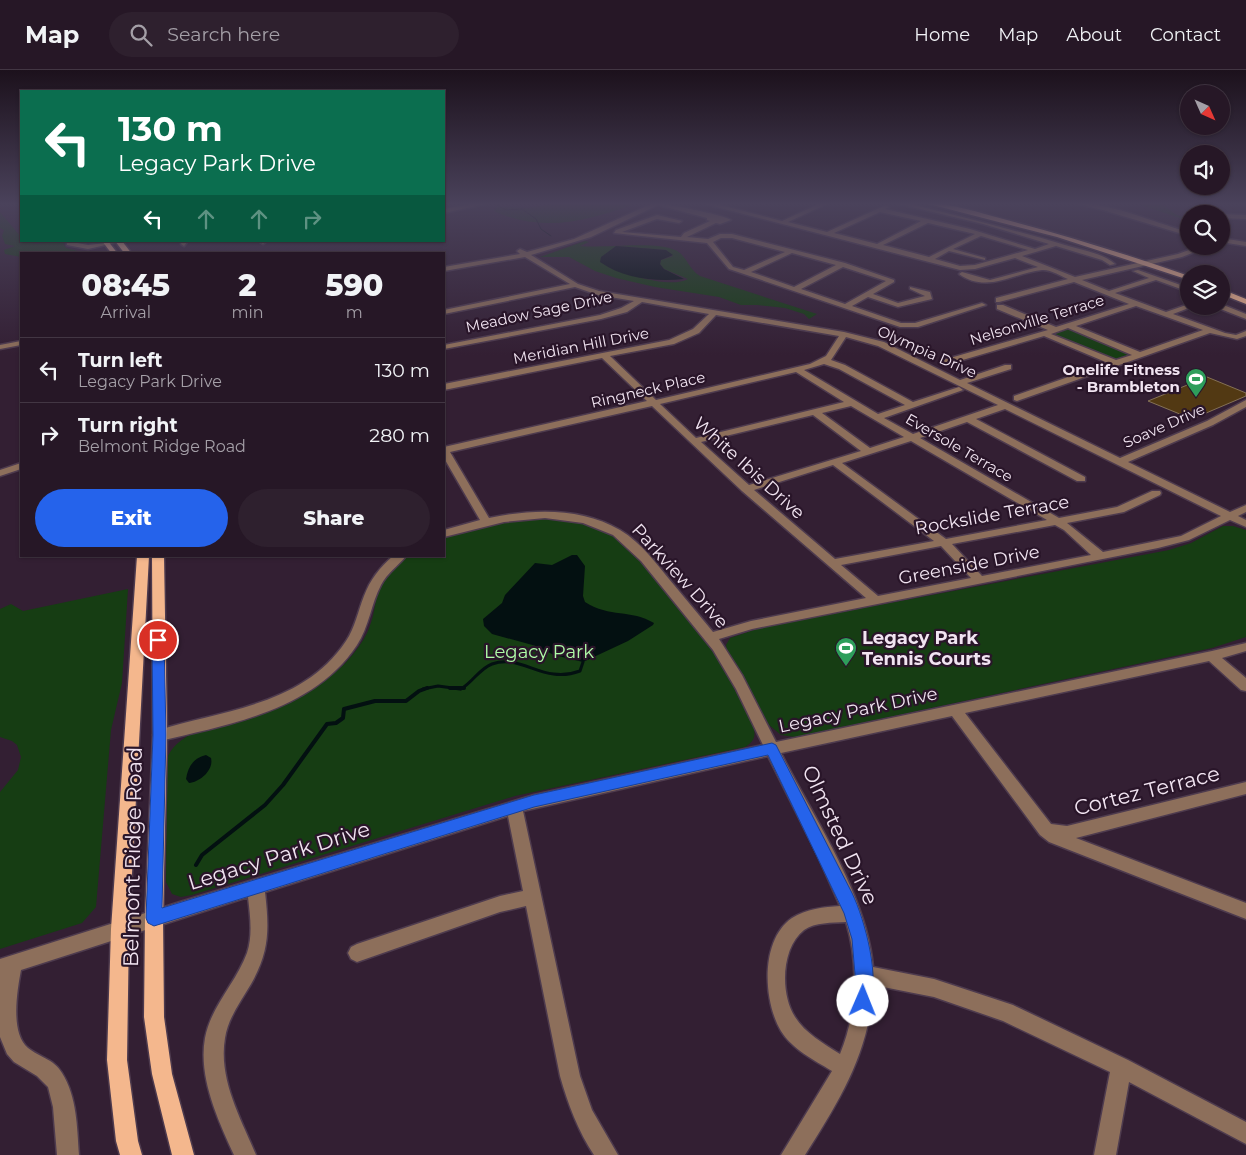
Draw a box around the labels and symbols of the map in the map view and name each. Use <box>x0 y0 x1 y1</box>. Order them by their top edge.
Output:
north arrow <box>1180 85 1230 135</box>
street label: Meadow Sage Drive <box>464 287 614 336</box>
street label: Nelsonville Terrace <box>967 290 1106 349</box>
street label: Olympia Drive <box>875 321 980 382</box>
street label: Meridian Hill Drive <box>511 323 650 368</box>
place label: Onelife Fitness - Brambleton <box>1063 360 1180 396</box>
street label: Ringneck Place <box>589 367 707 412</box>
sports icon: Onelife Fitness - Brambleton <box>1184 367 1208 398</box>
street label: Soave Drive <box>1120 399 1208 452</box>
street label: Eversole Terrace <box>902 409 1016 486</box>
street label: White Ibis Drive <box>689 412 809 524</box>
street label: Rockslide Terrace <box>913 491 1071 539</box>
street label: Parkview Drive <box>627 519 733 633</box>
street label: Greenside Drive <box>897 540 1042 589</box>
pin <box>137 619 179 661</box>
place label: Legacy Park Tennis Courts <box>862 627 991 670</box>
sports icon: Legacy Park Tennis Courts <box>834 636 858 667</box>
park label: Legacy Park <box>484 641 594 663</box>
street label: Legacy Park Drive <box>777 682 940 738</box>
street label: Belmont Ridge Road <box>118 747 147 967</box>
street label: Cortez Terrace <box>1071 760 1222 821</box>
street label: Olmsted Drive <box>797 761 884 909</box>
street label: Legacy Park Drive <box>185 816 373 895</box>
position arrow <box>836 974 888 1026</box>

